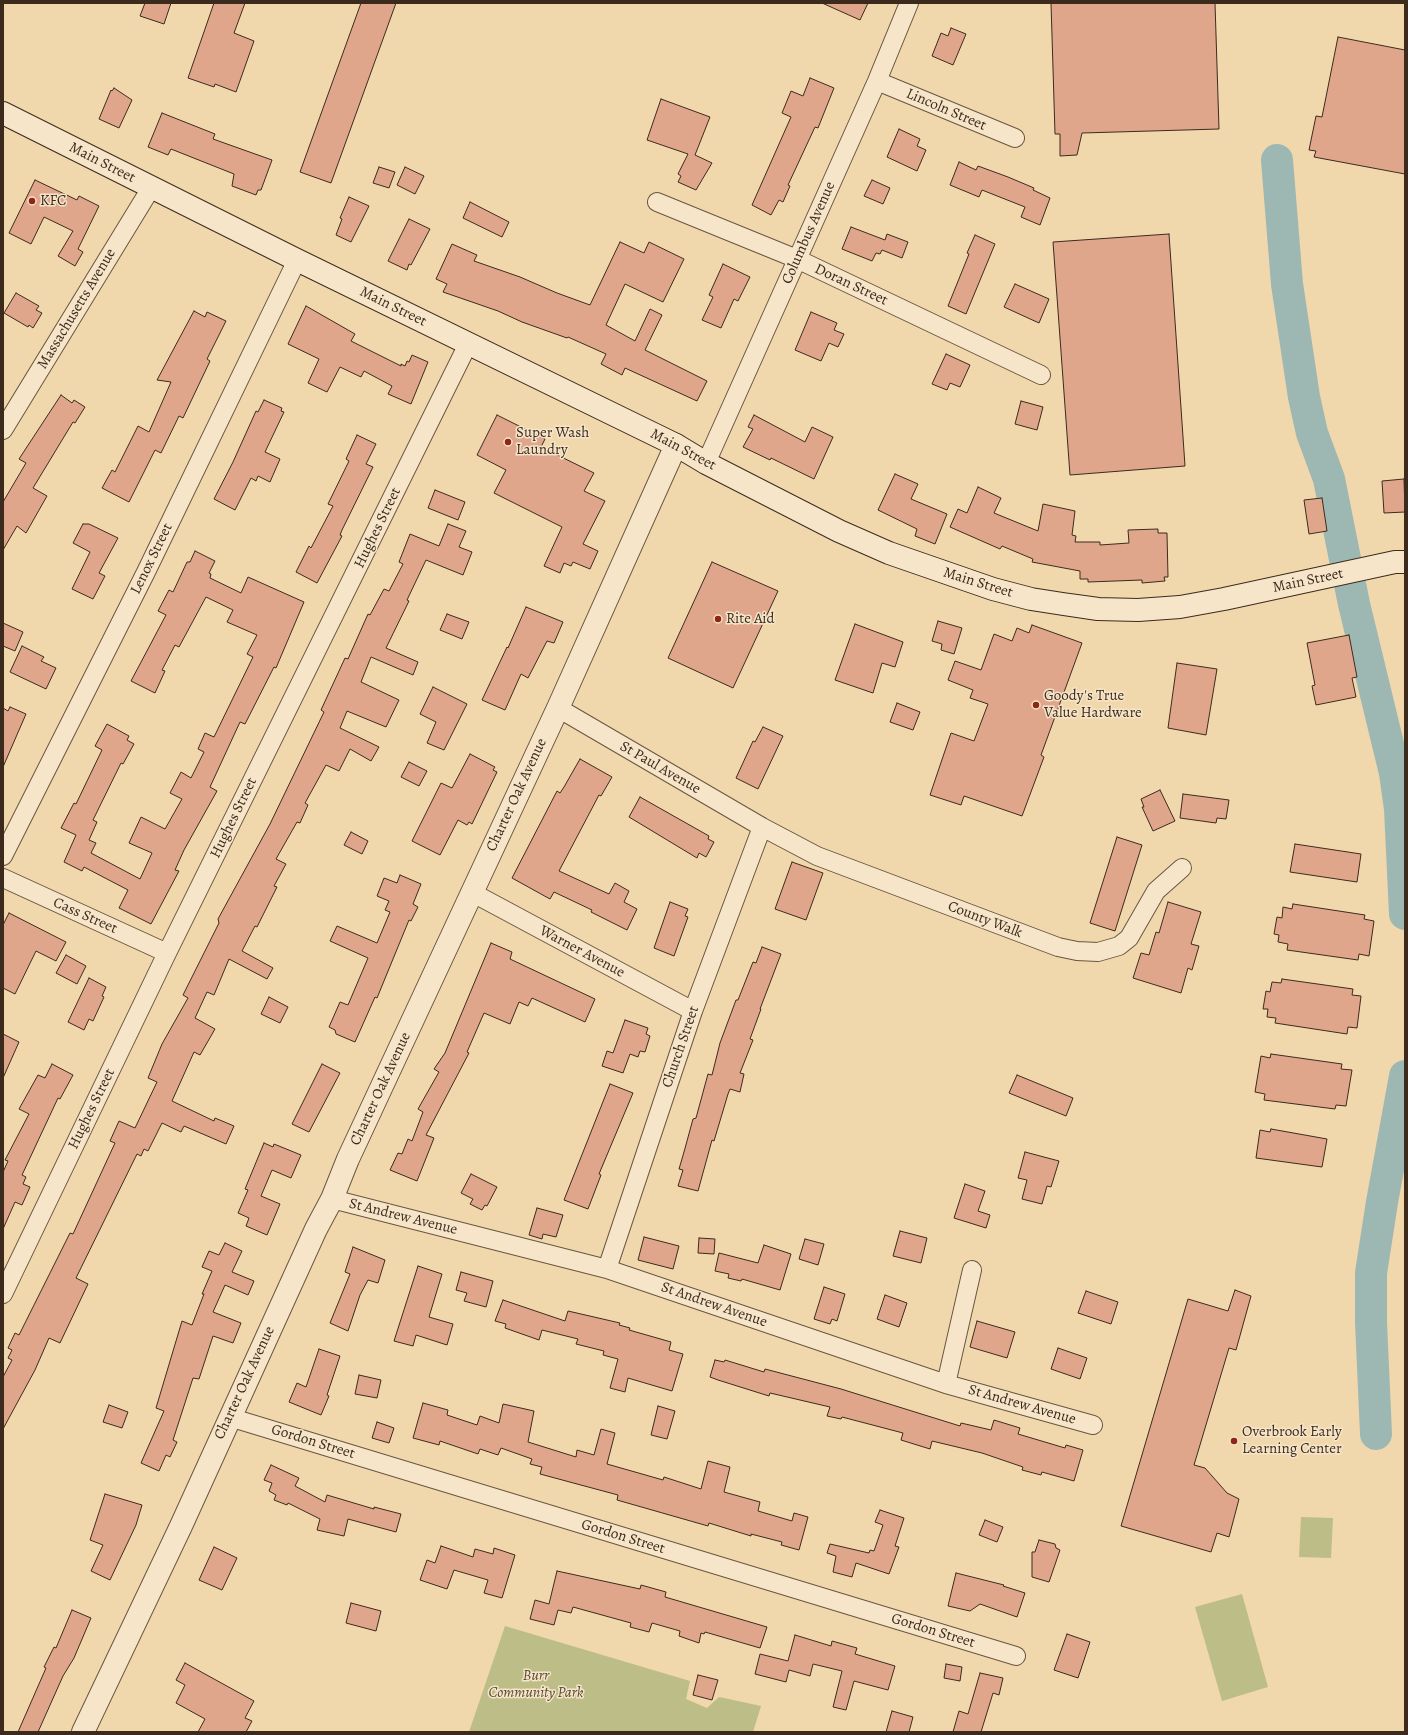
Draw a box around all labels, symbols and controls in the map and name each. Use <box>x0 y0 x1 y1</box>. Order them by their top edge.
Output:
street label: Lincoln Street <box>903 85 989 135</box>
street label: Main Street <box>66 139 138 187</box>
street label: Columbus Avenue <box>778 179 840 287</box>
place label: KFC <box>40 192 66 210</box>
marker: KFC <box>27 196 37 206</box>
street label: Massachusetts Avenue <box>34 245 120 373</box>
street label: Doran Street <box>812 260 890 310</box>
street label: Main Street <box>357 283 429 331</box>
place label: Super Wash Laundry <box>516 424 589 459</box>
street label: Main Street <box>647 425 719 475</box>
marker: Super Wash Laundry <box>503 437 513 447</box>
street label: Hughes Street <box>351 485 405 571</box>
street label: Lenox Street <box>127 521 177 597</box>
street label: Main Street <box>941 564 1015 602</box>
street label: Main Street <box>1271 565 1345 597</box>
place label: Rite Aid <box>726 610 775 628</box>
marker: Rite Aid <box>713 614 723 624</box>
place label: Goody's True Value Hardware <box>1044 687 1142 722</box>
marker: Goody's True Value Hardware <box>1031 700 1041 710</box>
street label: Charter Oak Avenue <box>483 735 551 855</box>
street label: St Paul Avenue <box>616 738 704 798</box>
street label: Hughes Street <box>207 775 261 861</box>
street label: Cass Street <box>50 894 120 938</box>
street label: County Walk <box>945 898 1025 942</box>
street label: Warner Avenue <box>536 922 628 982</box>
street label: Church Street <box>659 1004 703 1090</box>
street label: Charter Oak Avenue <box>347 1029 415 1149</box>
street label: Hughes Street <box>65 1066 119 1152</box>
street label: St Andrew Avenue <box>347 1195 459 1239</box>
street label: St Andrew Avenue <box>659 1278 769 1332</box>
street label: Charter Oak Avenue <box>211 1323 279 1443</box>
street label: St Andrew Avenue <box>966 1381 1078 1429</box>
street label: Gordon Street <box>269 1421 357 1463</box>
place label: Overbrook Early Learning Center <box>1242 1423 1342 1458</box>
marker: Overbrook Early Learning Center <box>1229 1436 1239 1446</box>
street label: Gordon Street <box>579 1516 667 1558</box>
street label: Gordon Street <box>889 1610 977 1652</box>
park label: Burr Community Park <box>488 1667 584 1702</box>

